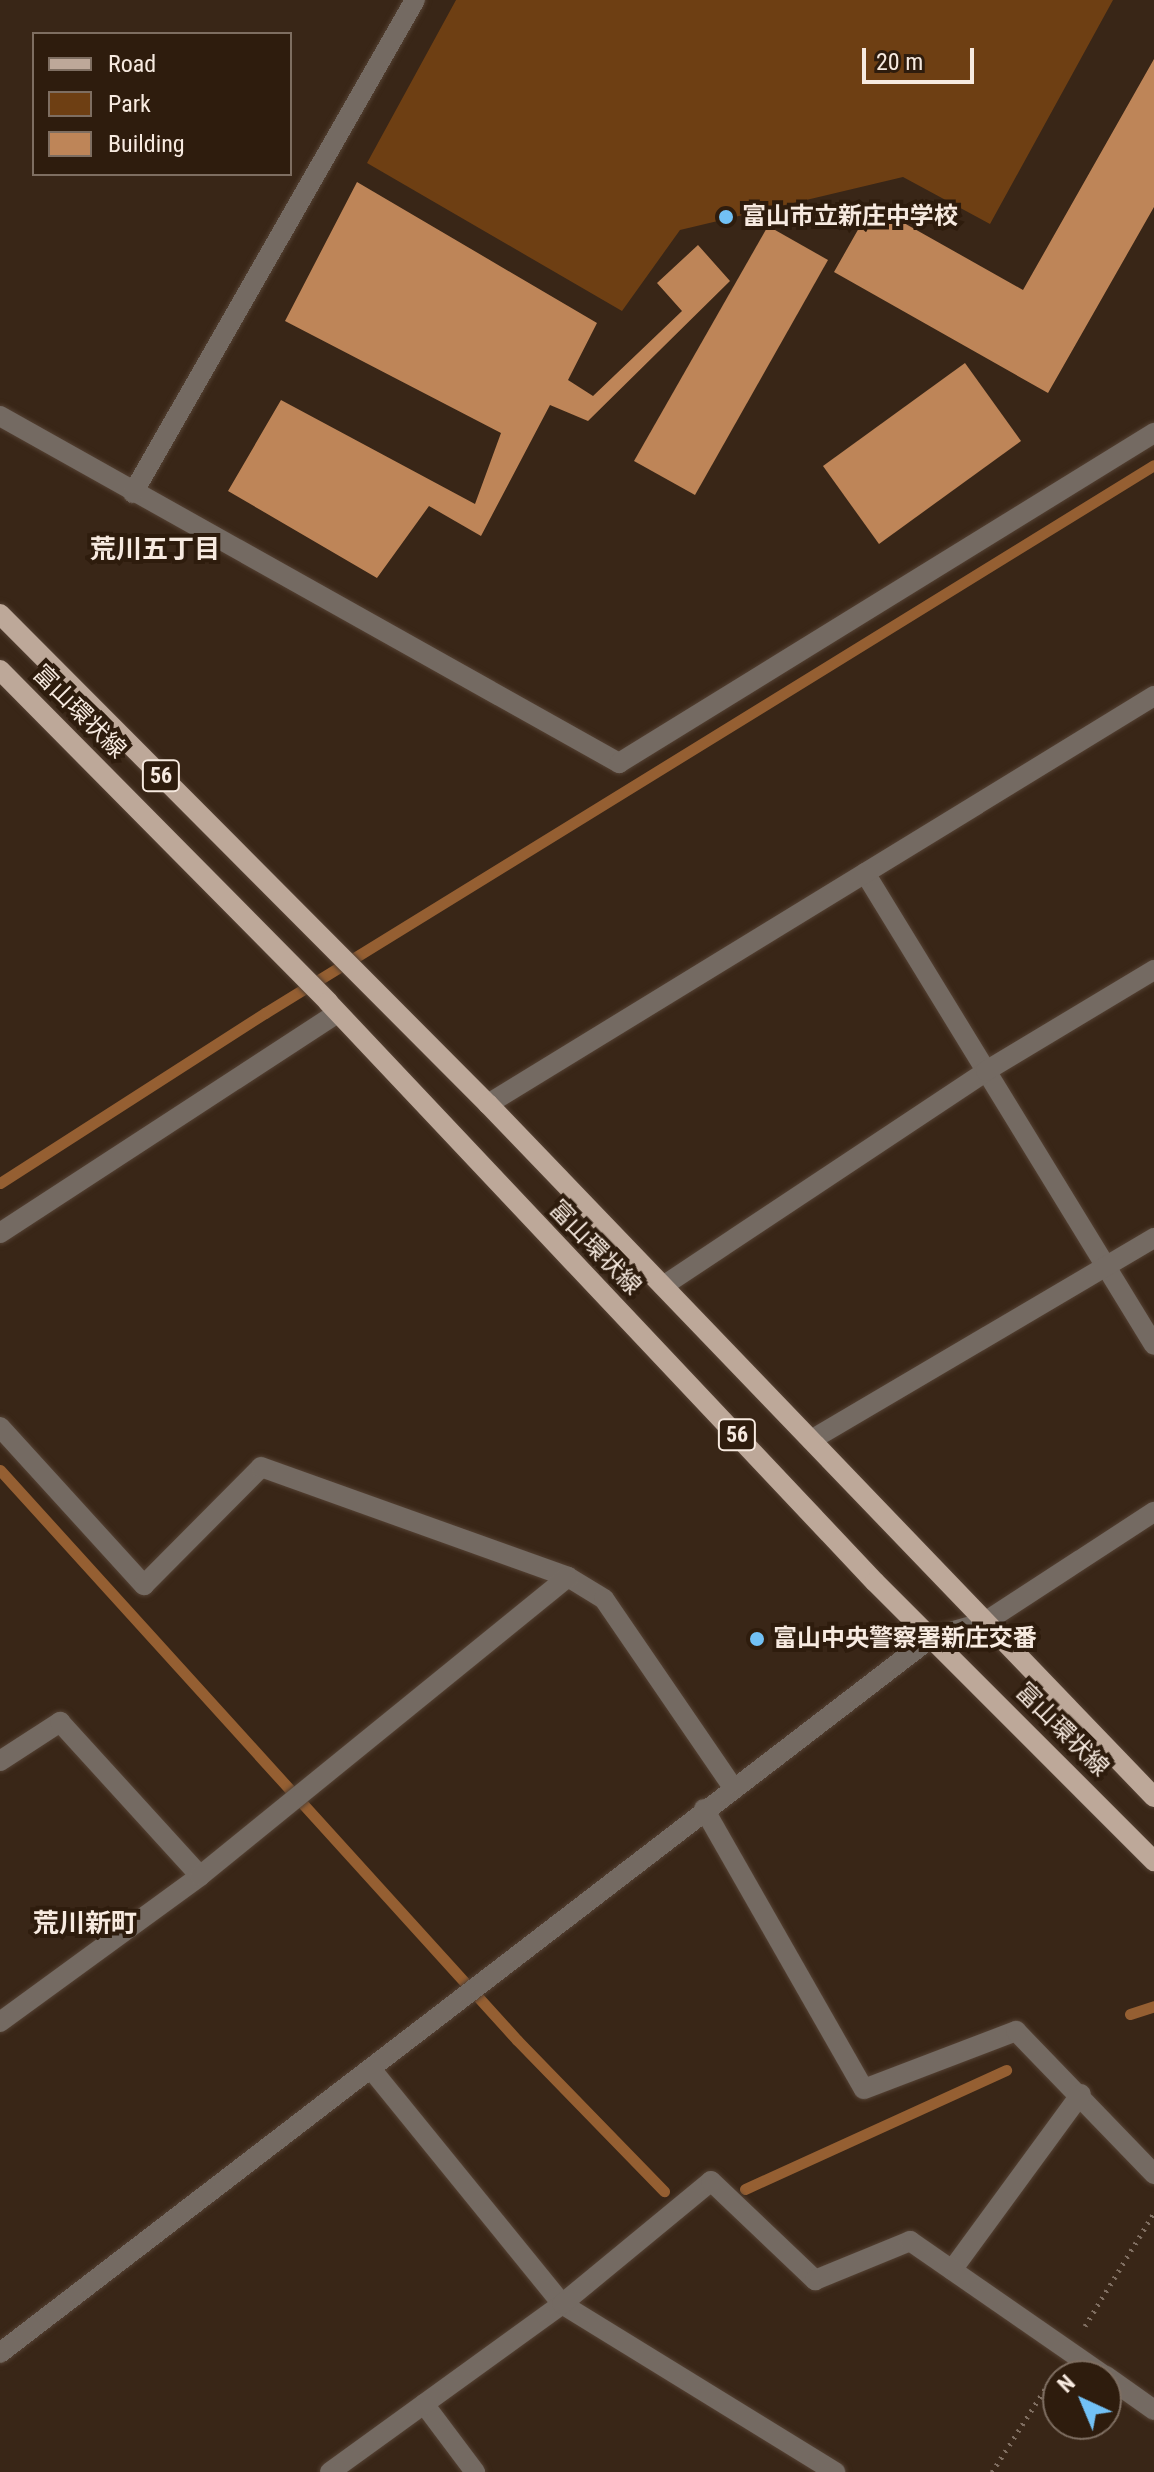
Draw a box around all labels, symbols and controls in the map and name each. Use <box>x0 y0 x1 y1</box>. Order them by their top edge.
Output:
legend <box>32 32 292 176</box>
scale bar <box>866 32 978 82</box>
text: 20 m <box>876 48 923 76</box>
text: Road <box>108 50 156 78</box>
text: Park <box>108 90 151 118</box>
text: Building <box>108 130 185 158</box>
place label: 富山市立新庄中学校 <box>742 203 958 231</box>
marker: 富山市立新庄中学校 <box>717 208 735 226</box>
district label: 荒川五丁目 <box>90 534 220 566</box>
street label: 富山環状線 <box>26 659 132 765</box>
road number: 56 <box>141 758 181 794</box>
street label: 富山環状線 <box>543 1195 647 1301</box>
road number: 56 <box>717 1417 757 1453</box>
place label: 富山中央警察署新庄交番 <box>773 1625 1037 1653</box>
marker: 富山中央警察署新庄交番 <box>748 1630 766 1648</box>
street label: 富山環状線 <box>1009 1677 1115 1783</box>
district label: 荒川新町 <box>33 1908 137 1940</box>
north arrow <box>1042 2360 1122 2440</box>
text: N <box>1053 2370 1080 2397</box>

